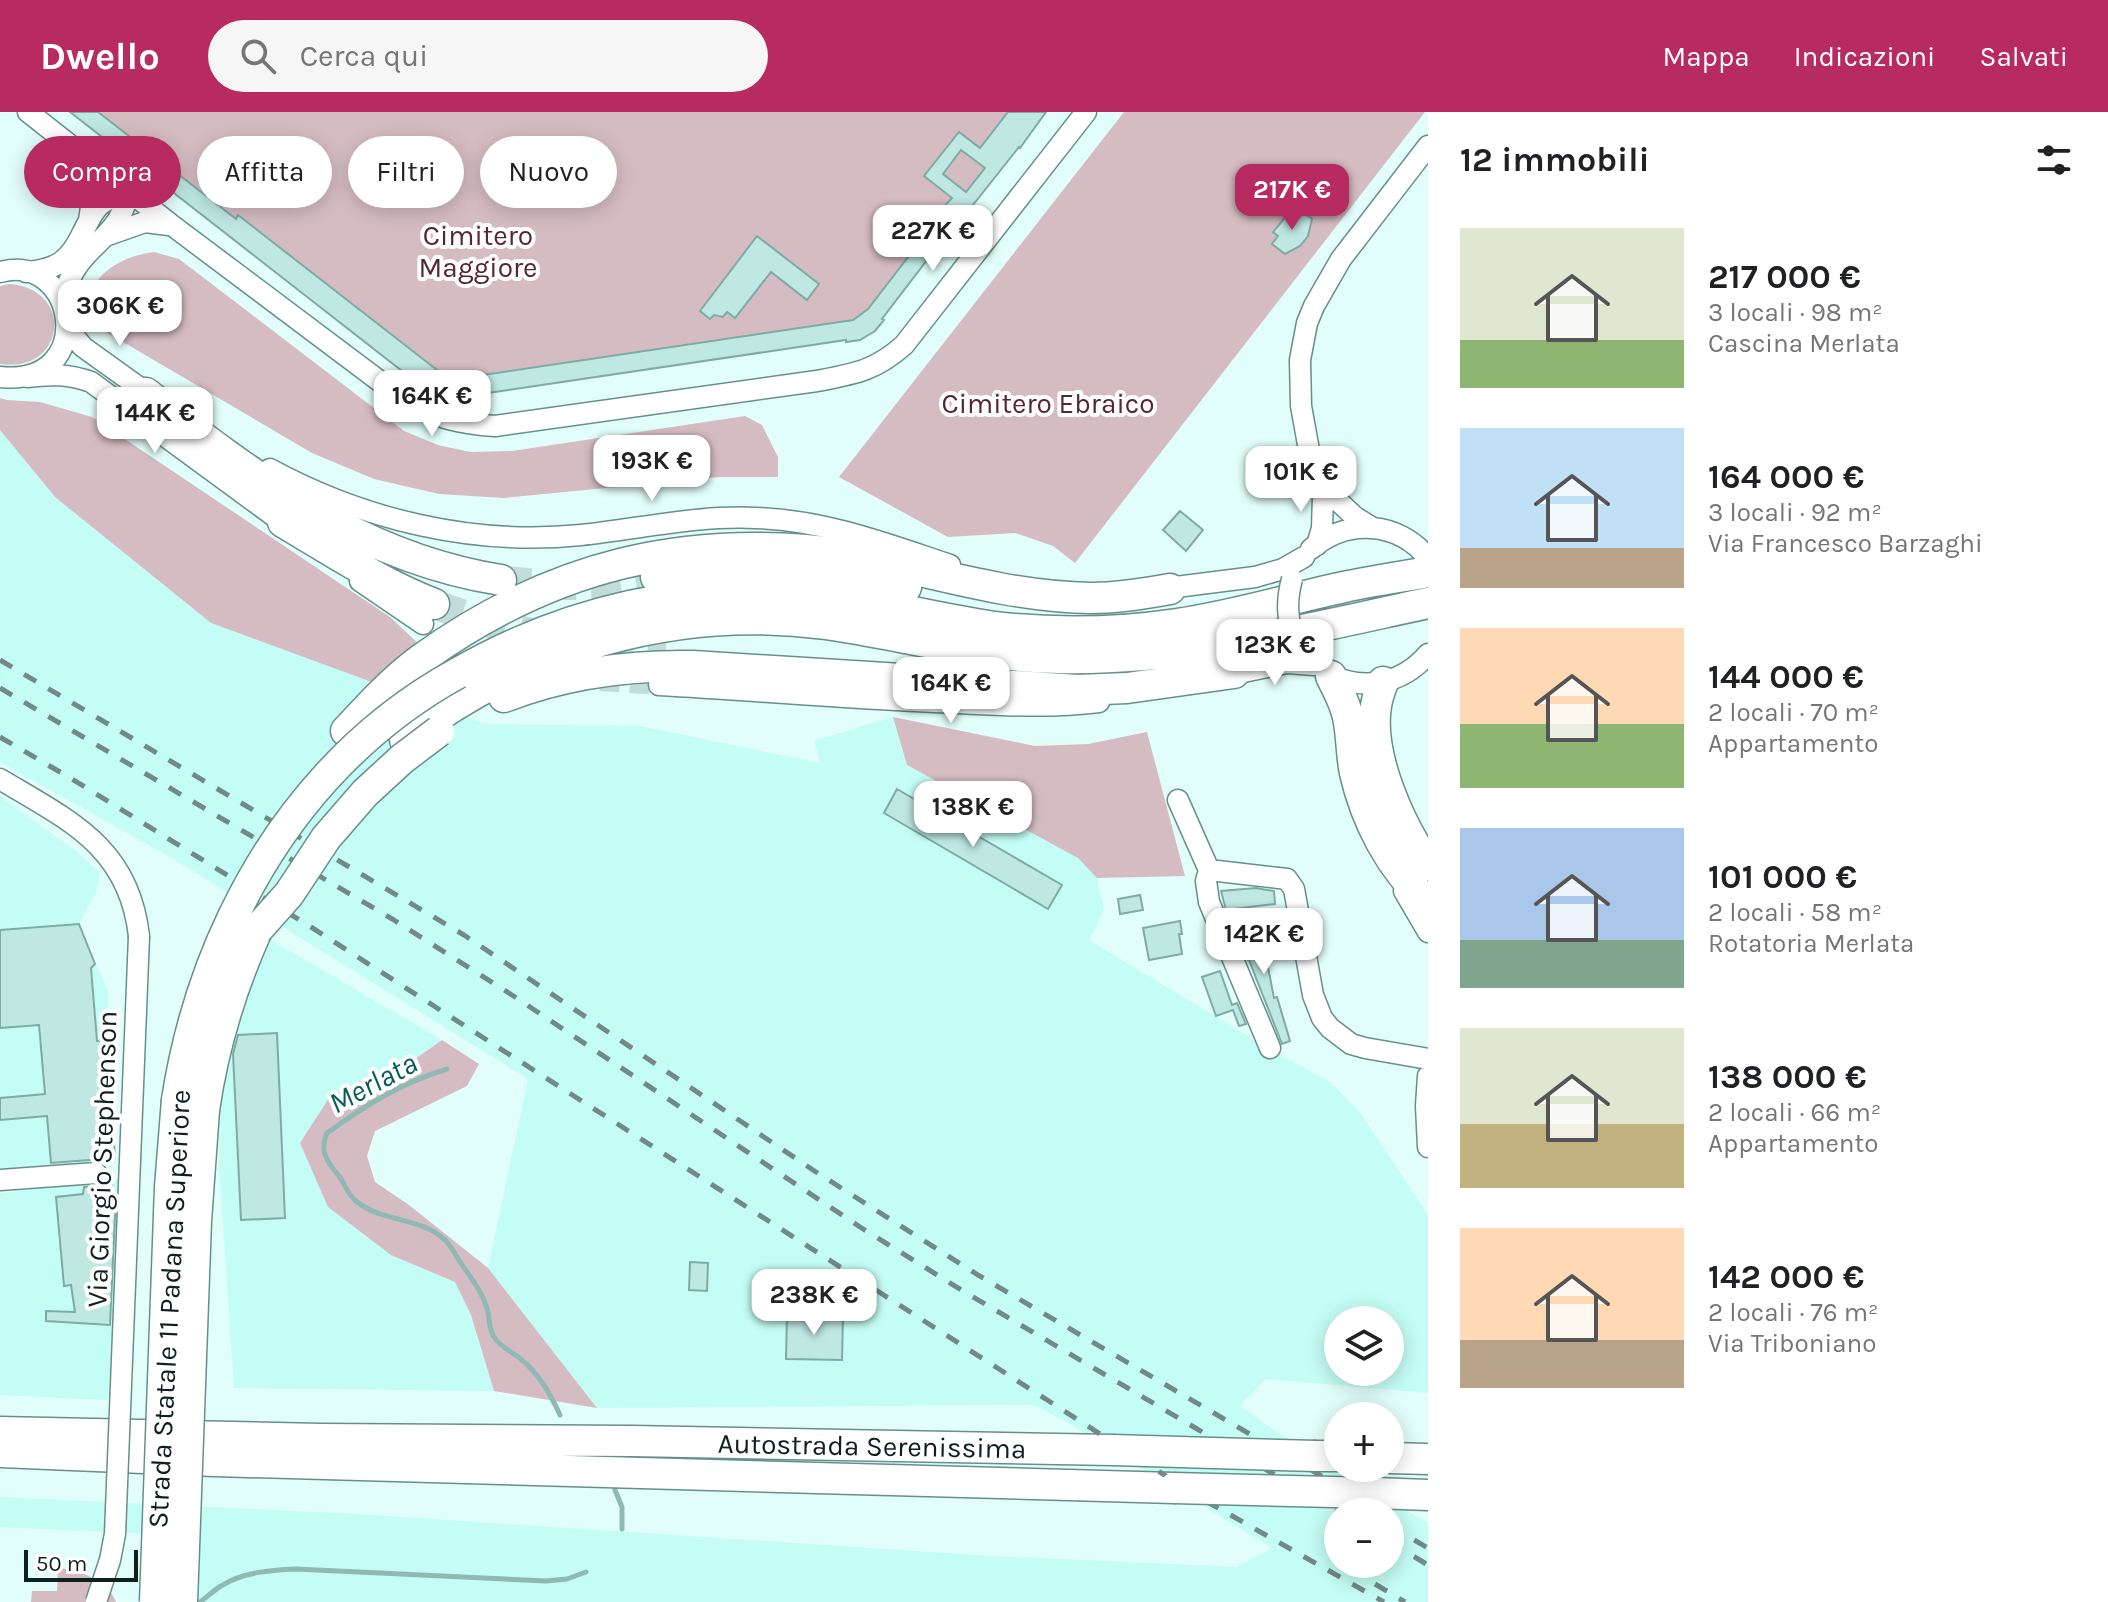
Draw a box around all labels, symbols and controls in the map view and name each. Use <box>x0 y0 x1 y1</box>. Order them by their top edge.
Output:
search box <box>208 20 768 92</box>
text: Dwello <box>40 34 160 79</box>
icon: search <box>236 34 280 78</box>
text: Cerca qui <box>300 38 428 74</box>
text: Mappa <box>1662 40 1750 73</box>
text: Indicazioni <box>1794 40 1935 73</box>
text: Salvati <box>1979 40 2068 73</box>
chip: Compra <box>24 136 181 208</box>
chip: Affitta <box>197 136 332 208</box>
chip: Filtri <box>348 136 464 208</box>
chip: Nuovo <box>480 136 617 208</box>
icon: filters <box>2032 138 2076 182</box>
text: 12 immobili <box>1460 140 1650 180</box>
pin: 217K € <box>1227 164 1357 232</box>
text: 217K € <box>1253 174 1331 205</box>
pin: 227K € <box>868 205 998 273</box>
text: 227K € <box>891 215 975 246</box>
park label: Cimitero Maggiore <box>419 219 537 284</box>
text: 217 000 € <box>1708 257 1861 297</box>
icon: home <box>1524 260 1620 356</box>
pin: 306K € <box>55 280 185 348</box>
text: 306K € <box>76 290 164 321</box>
text: 3 locali · 98 m² <box>1708 297 1883 328</box>
text: Cascina Merlata <box>1708 328 1900 359</box>
pin: 164K € <box>367 370 497 438</box>
text: 164K € <box>392 380 472 411</box>
pin: 144K € <box>90 387 220 455</box>
park label: Cimitero Ebraico <box>942 387 1154 420</box>
text: 144K € <box>115 397 195 428</box>
pin: 193K € <box>587 435 717 503</box>
text: 193K € <box>611 445 693 476</box>
pin: 101K € <box>1236 446 1366 514</box>
text: 101K € <box>1263 456 1339 487</box>
text: 164 000 € <box>1708 457 1864 497</box>
icon: home <box>1524 460 1620 556</box>
text: 3 locali · 92 m² <box>1708 497 1882 528</box>
text: Via Francesco Barzaghi <box>1708 528 1983 559</box>
pin: 123K € <box>1210 619 1340 687</box>
text: 123K € <box>1234 629 1316 660</box>
pin: 164K € <box>886 657 1016 725</box>
text: 144 000 € <box>1708 657 1864 697</box>
icon: home <box>1524 660 1620 756</box>
text: 164K € <box>911 667 991 698</box>
text: 2 locali · 70 m² <box>1708 697 1879 728</box>
text: Appartamento <box>1708 728 1878 759</box>
pin: 138K € <box>908 781 1038 849</box>
text: 138K € <box>932 791 1014 822</box>
text: 101 000 € <box>1708 857 1857 897</box>
icon: home <box>1524 860 1620 956</box>
text: 2 locali · 58 m² <box>1708 897 1882 928</box>
pin: 142K € <box>1199 908 1329 976</box>
text: 142K € <box>1224 918 1304 949</box>
text: Rotatoria Merlata <box>1708 928 1914 959</box>
street label: Via Giorgio Stephenson <box>80 1010 124 1308</box>
water label: Merlata <box>323 1045 423 1121</box>
text: 138 000 € <box>1708 1057 1867 1097</box>
icon: home <box>1524 1060 1620 1156</box>
street label: Strada Statale 11 Padana Superiore <box>141 1089 197 1529</box>
text: 2 locali · 66 m² <box>1708 1097 1881 1128</box>
text: Appartamento <box>1708 1128 1878 1159</box>
text: 142 000 € <box>1708 1257 1864 1297</box>
icon: home <box>1524 1260 1620 1356</box>
pin: 238K € <box>749 1269 879 1337</box>
text: 238K € <box>770 1279 858 1310</box>
text: 2 locali · 76 m² <box>1708 1297 1879 1328</box>
map controls <box>1324 1306 1404 1578</box>
button: layers <box>1324 1306 1404 1386</box>
text: Via Triboniano <box>1708 1328 1876 1359</box>
button: + <box>1324 1402 1404 1482</box>
street label: Autostrada Serenissima <box>717 1427 1027 1465</box>
button: − <box>1324 1498 1404 1578</box>
scale bar <box>24 1546 138 1582</box>
text: 50 m <box>36 1551 87 1577</box>

